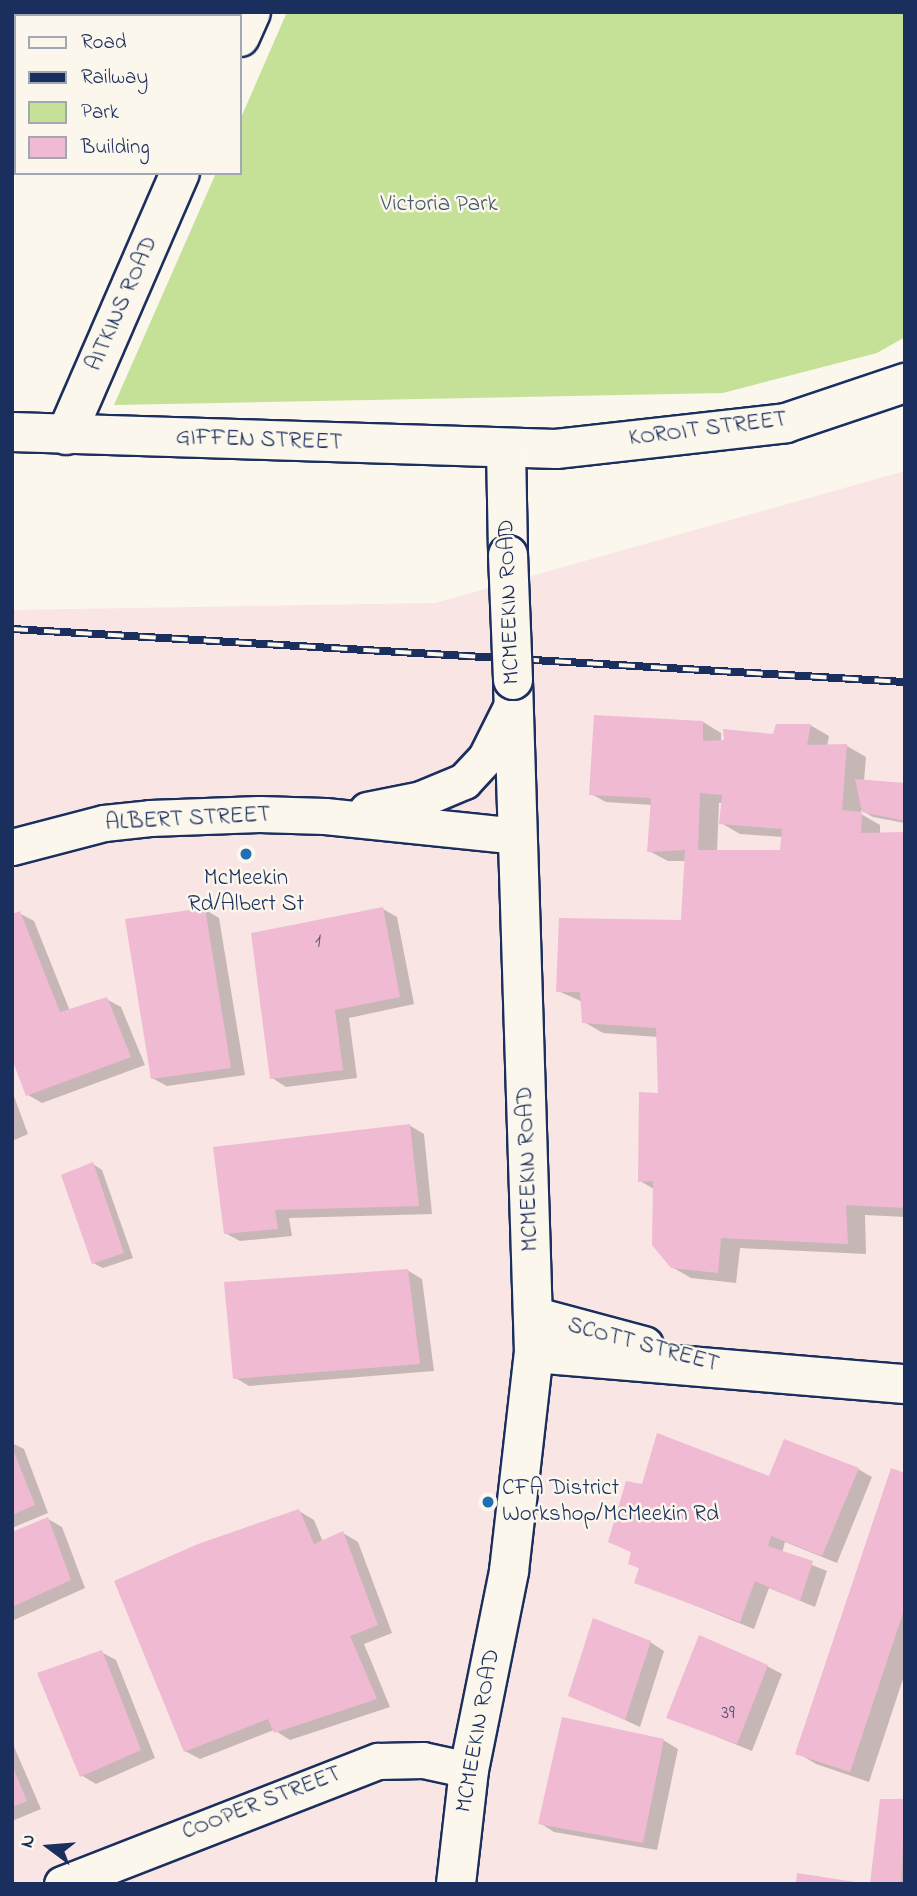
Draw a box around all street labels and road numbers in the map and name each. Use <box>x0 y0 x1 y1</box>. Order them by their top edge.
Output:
street label: AITKINS ROAD <box>81 232 165 376</box>
street label: KOROIT STREET <box>627 407 789 453</box>
street label: GIFFEN STREET <box>175 424 343 458</box>
street label: MCMEEKIN ROAD <box>493 519 527 685</box>
street label: ALBERT STREET <box>105 802 271 838</box>
street label: MCMEEKIN ROAD <box>512 1086 546 1252</box>
street label: SCOTT STREET <box>564 1313 722 1379</box>
street label: MCMEEKIN ROAD <box>451 1647 507 1815</box>
street label: COOPER STREET <box>179 1761 345 1847</box>

